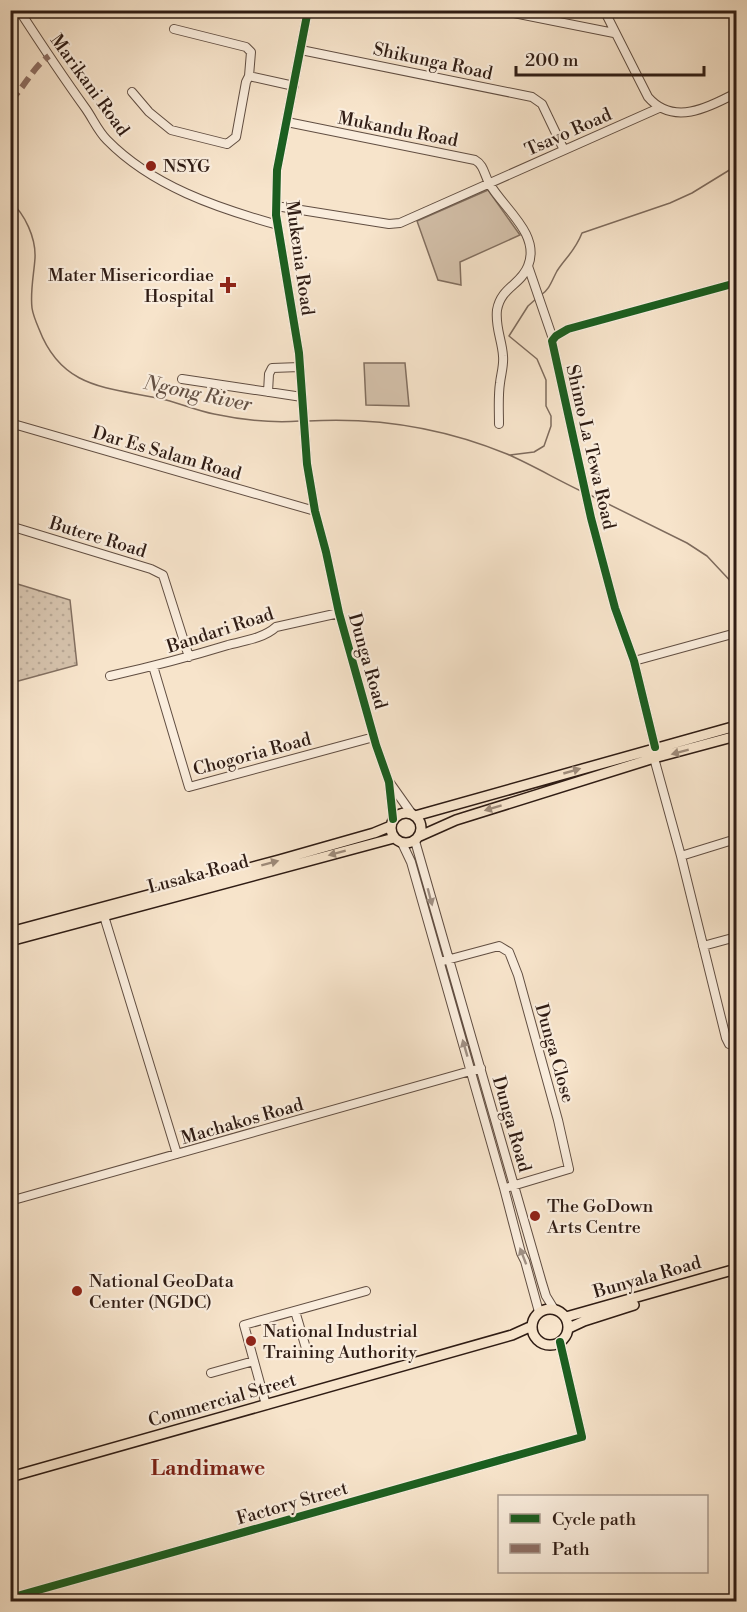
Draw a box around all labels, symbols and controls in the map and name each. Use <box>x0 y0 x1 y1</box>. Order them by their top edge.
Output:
street label: Marikani Road <box>45 30 135 141</box>
street label: Shikunga Road <box>371 38 496 86</box>
scale bar <box>516 39 704 77</box>
text: 200 m <box>525 49 579 72</box>
street label: Tsavo Road <box>521 103 616 162</box>
street label: Mukandu Road <box>336 107 461 153</box>
place label: NSYG <box>163 155 211 178</box>
marker: NSYG <box>144 159 158 173</box>
street label: Mukenia Road <box>280 199 319 318</box>
place label: Mater Misericordiae Hospital <box>48 264 215 308</box>
marker: Mater Misericordiae Hospital <box>219 276 237 294</box>
street label: Shimo La Tewa Road <box>560 362 621 533</box>
water label: Ngong River <box>140 371 255 418</box>
street label: Dar Es Salam Road <box>90 421 245 486</box>
street label: Butere Road <box>46 512 150 563</box>
street label: Bandari Road <box>163 602 277 659</box>
street label: Dunga Road <box>343 610 392 713</box>
street label: Chogoria Road <box>191 727 314 781</box>
one-way arrow <box>671 747 689 757</box>
one-way arrow <box>563 766 581 775</box>
one-way arrow <box>484 804 502 813</box>
one-way arrow <box>328 849 346 859</box>
street label: Lusaka Road <box>145 850 252 899</box>
one-way arrow <box>261 857 279 867</box>
one-way arrow <box>426 889 435 907</box>
street label: Dunga Close <box>529 1001 580 1105</box>
one-way arrow <box>460 1039 469 1057</box>
street label: Dunga Road <box>487 1073 536 1176</box>
street label: Machakos Road <box>178 1093 307 1150</box>
place label: The GoDown Arts Centre <box>546 1195 653 1239</box>
marker: The GoDown Arts Centre <box>528 1209 542 1223</box>
one-way arrow <box>517 1247 527 1265</box>
street label: Bunyala Road <box>590 1251 704 1304</box>
place label: National GeoData Center (NGDC) <box>89 1270 235 1314</box>
marker: National GeoData Center (NGDC) <box>70 1284 84 1298</box>
place label: National Industrial Training Authority <box>263 1320 418 1364</box>
marker: National Industrial Training Authority <box>244 1334 258 1348</box>
street label: Commercial Street <box>146 1368 299 1433</box>
district label: Landimawe <box>151 1456 265 1482</box>
street label: Factory Street <box>234 1476 351 1530</box>
legend <box>498 1495 708 1573</box>
text: Cycle path <box>552 1508 636 1531</box>
text: Path <box>552 1538 590 1561</box>

